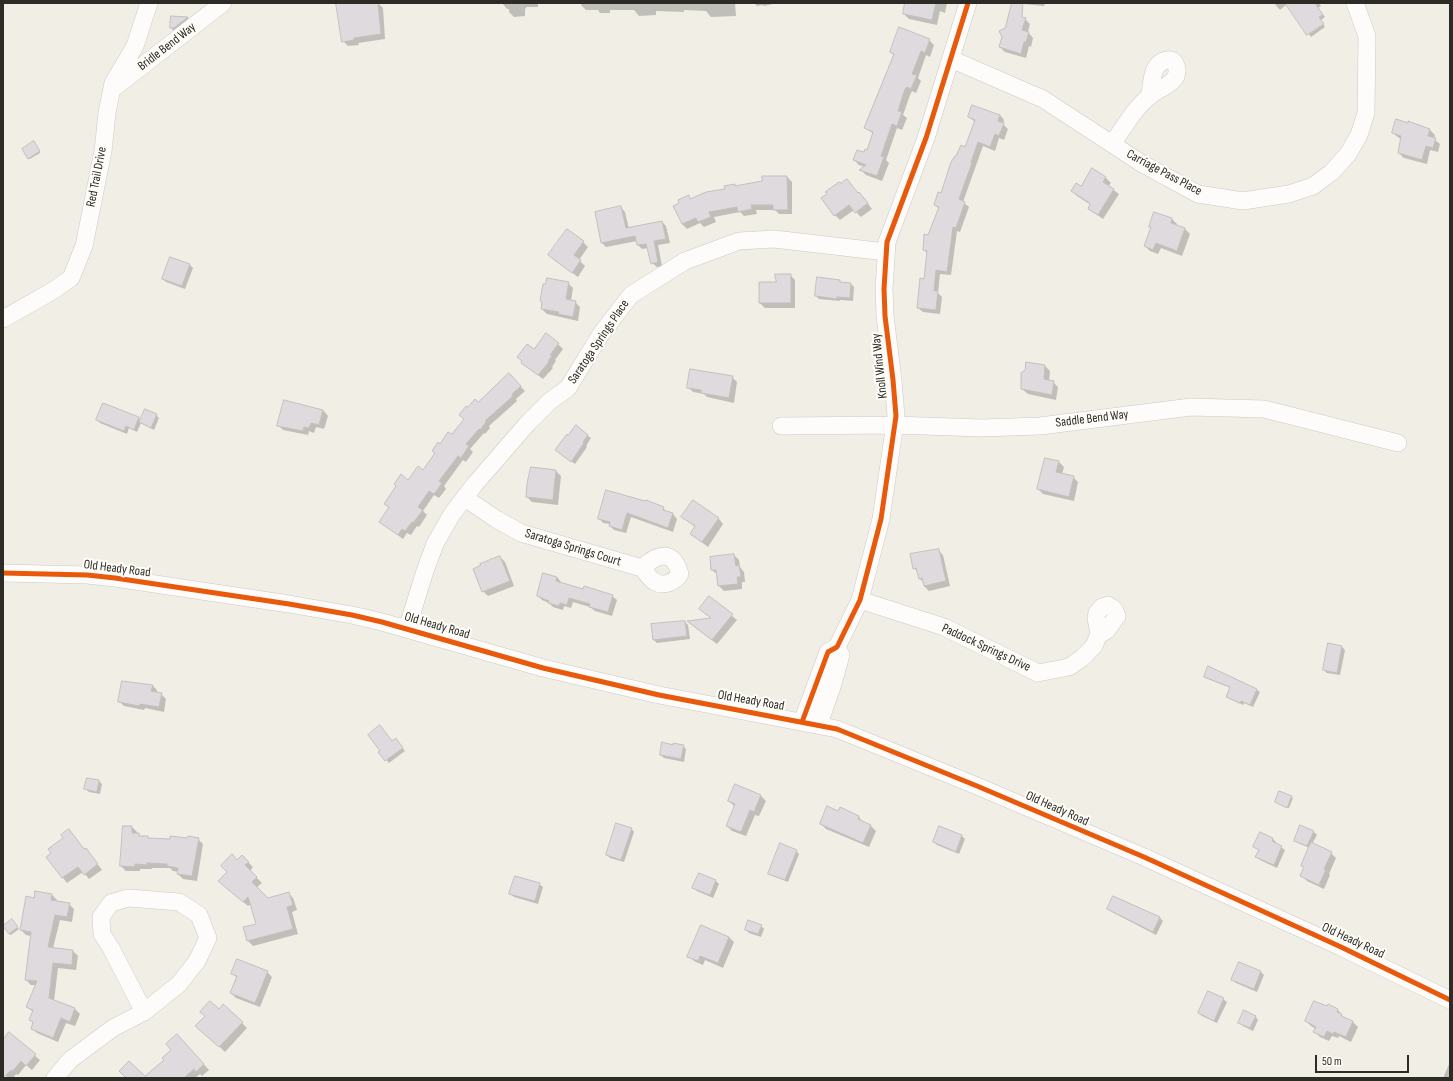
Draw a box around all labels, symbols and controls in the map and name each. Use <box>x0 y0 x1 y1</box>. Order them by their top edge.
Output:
street label: Bridle Bend Way <box>135 20 199 74</box>
street label: Red Trail Drive <box>84 146 110 208</box>
street label: Carriage Pass Place <box>1124 147 1204 199</box>
street label: Saratoga Springs Place <box>565 297 633 387</box>
street label: Knoll Wind Way <box>869 333 891 399</box>
street label: Saddle Bend Way <box>1055 407 1129 431</box>
street label: Saratoga Springs Court <box>523 526 623 570</box>
street label: Old Heady Road <box>83 557 151 581</box>
street label: Old Heady Road <box>402 609 472 643</box>
street label: Paddock Springs Drive <box>939 621 1033 675</box>
street label: Old Heady Road <box>716 687 786 715</box>
street label: Old Heady Road <box>1023 788 1091 830</box>
street label: Old Heady Road <box>1319 920 1387 962</box>
scale bar <box>1317 1047 1411 1073</box>
text: 50 m <box>1322 1054 1342 1069</box>

